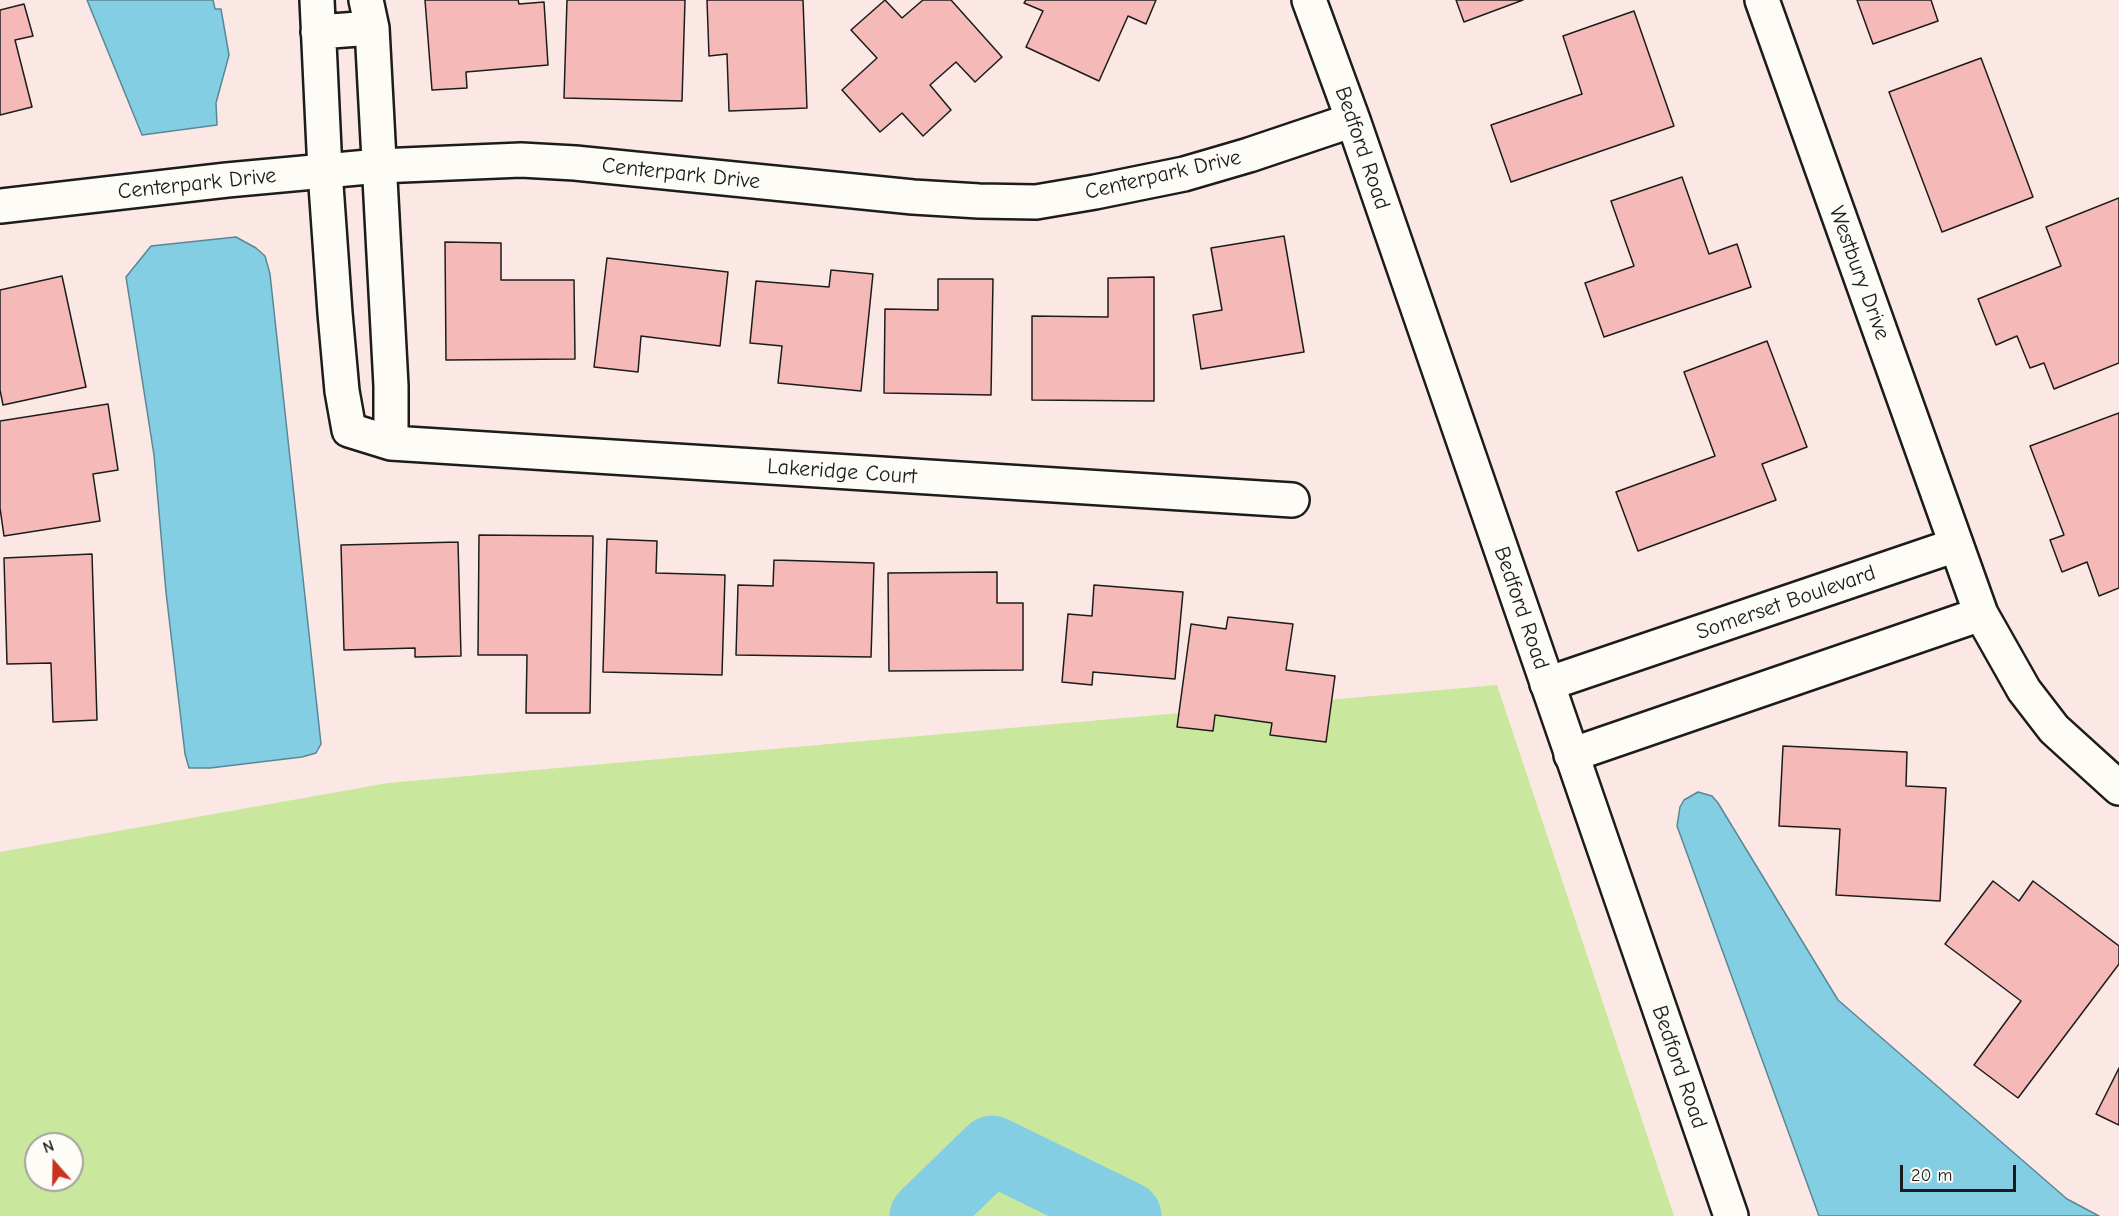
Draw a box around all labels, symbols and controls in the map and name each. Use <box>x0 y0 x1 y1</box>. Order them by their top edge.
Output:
street label: Bedford Road <box>1329 83 1395 213</box>
street label: Centerpark Drive <box>1082 144 1244 206</box>
street label: Centerpark Drive <box>600 153 762 195</box>
street label: Centerpark Drive <box>116 163 278 205</box>
street label: Westbury Drive <box>1823 203 1895 343</box>
street label: Lakeridge Court <box>766 454 918 490</box>
street label: Bedford Road <box>1488 543 1554 673</box>
street label: Somerset Boulevard <box>1693 560 1879 646</box>
street label: Bedford Road <box>1646 1002 1712 1132</box>
north arrow <box>24 1132 84 1192</box>
text: N <box>41 1137 57 1157</box>
scale bar <box>1903 1153 2018 1191</box>
text: 20 m <box>1911 1165 1952 1186</box>

